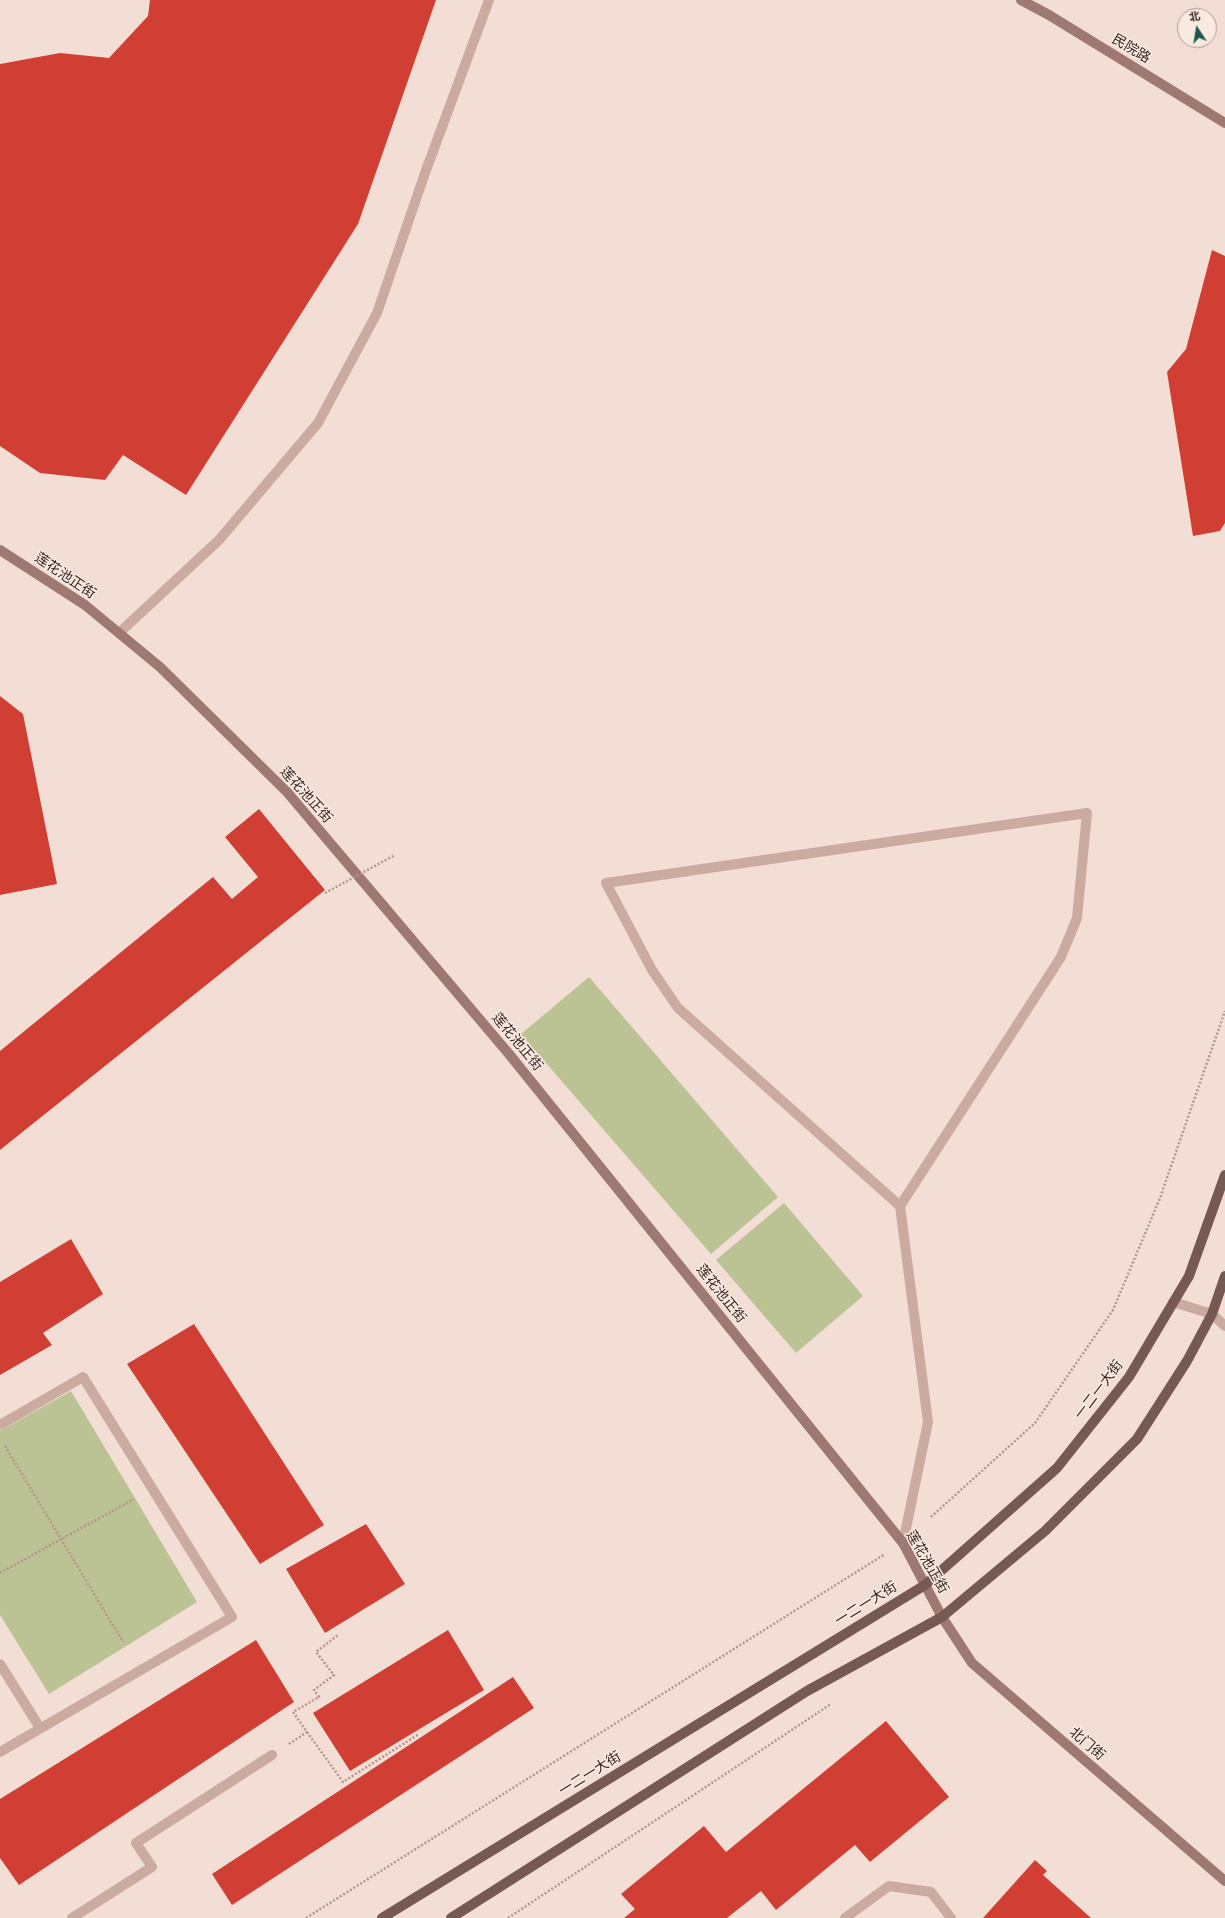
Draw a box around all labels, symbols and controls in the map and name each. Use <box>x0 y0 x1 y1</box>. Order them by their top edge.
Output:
north arrow <box>1177 8 1217 48</box>
text: 北 <box>1188 9 1201 24</box>
street label: 民院路 <box>1109 31 1153 67</box>
street label: 莲花池正街 <box>31 549 99 603</box>
street label: 莲花池正街 <box>276 763 336 827</box>
street label: 莲花池正街 <box>488 1010 546 1074</box>
street label: 莲花池正街 <box>692 1262 750 1326</box>
street label: 一二一大街 <box>1071 1357 1127 1423</box>
street label: 莲花池正街 <box>902 1527 952 1597</box>
street label: 一二一大街 <box>832 1578 900 1630</box>
street label: 北门街 <box>1066 1724 1108 1764</box>
street label: 一二一大街 <box>556 1748 624 1800</box>

